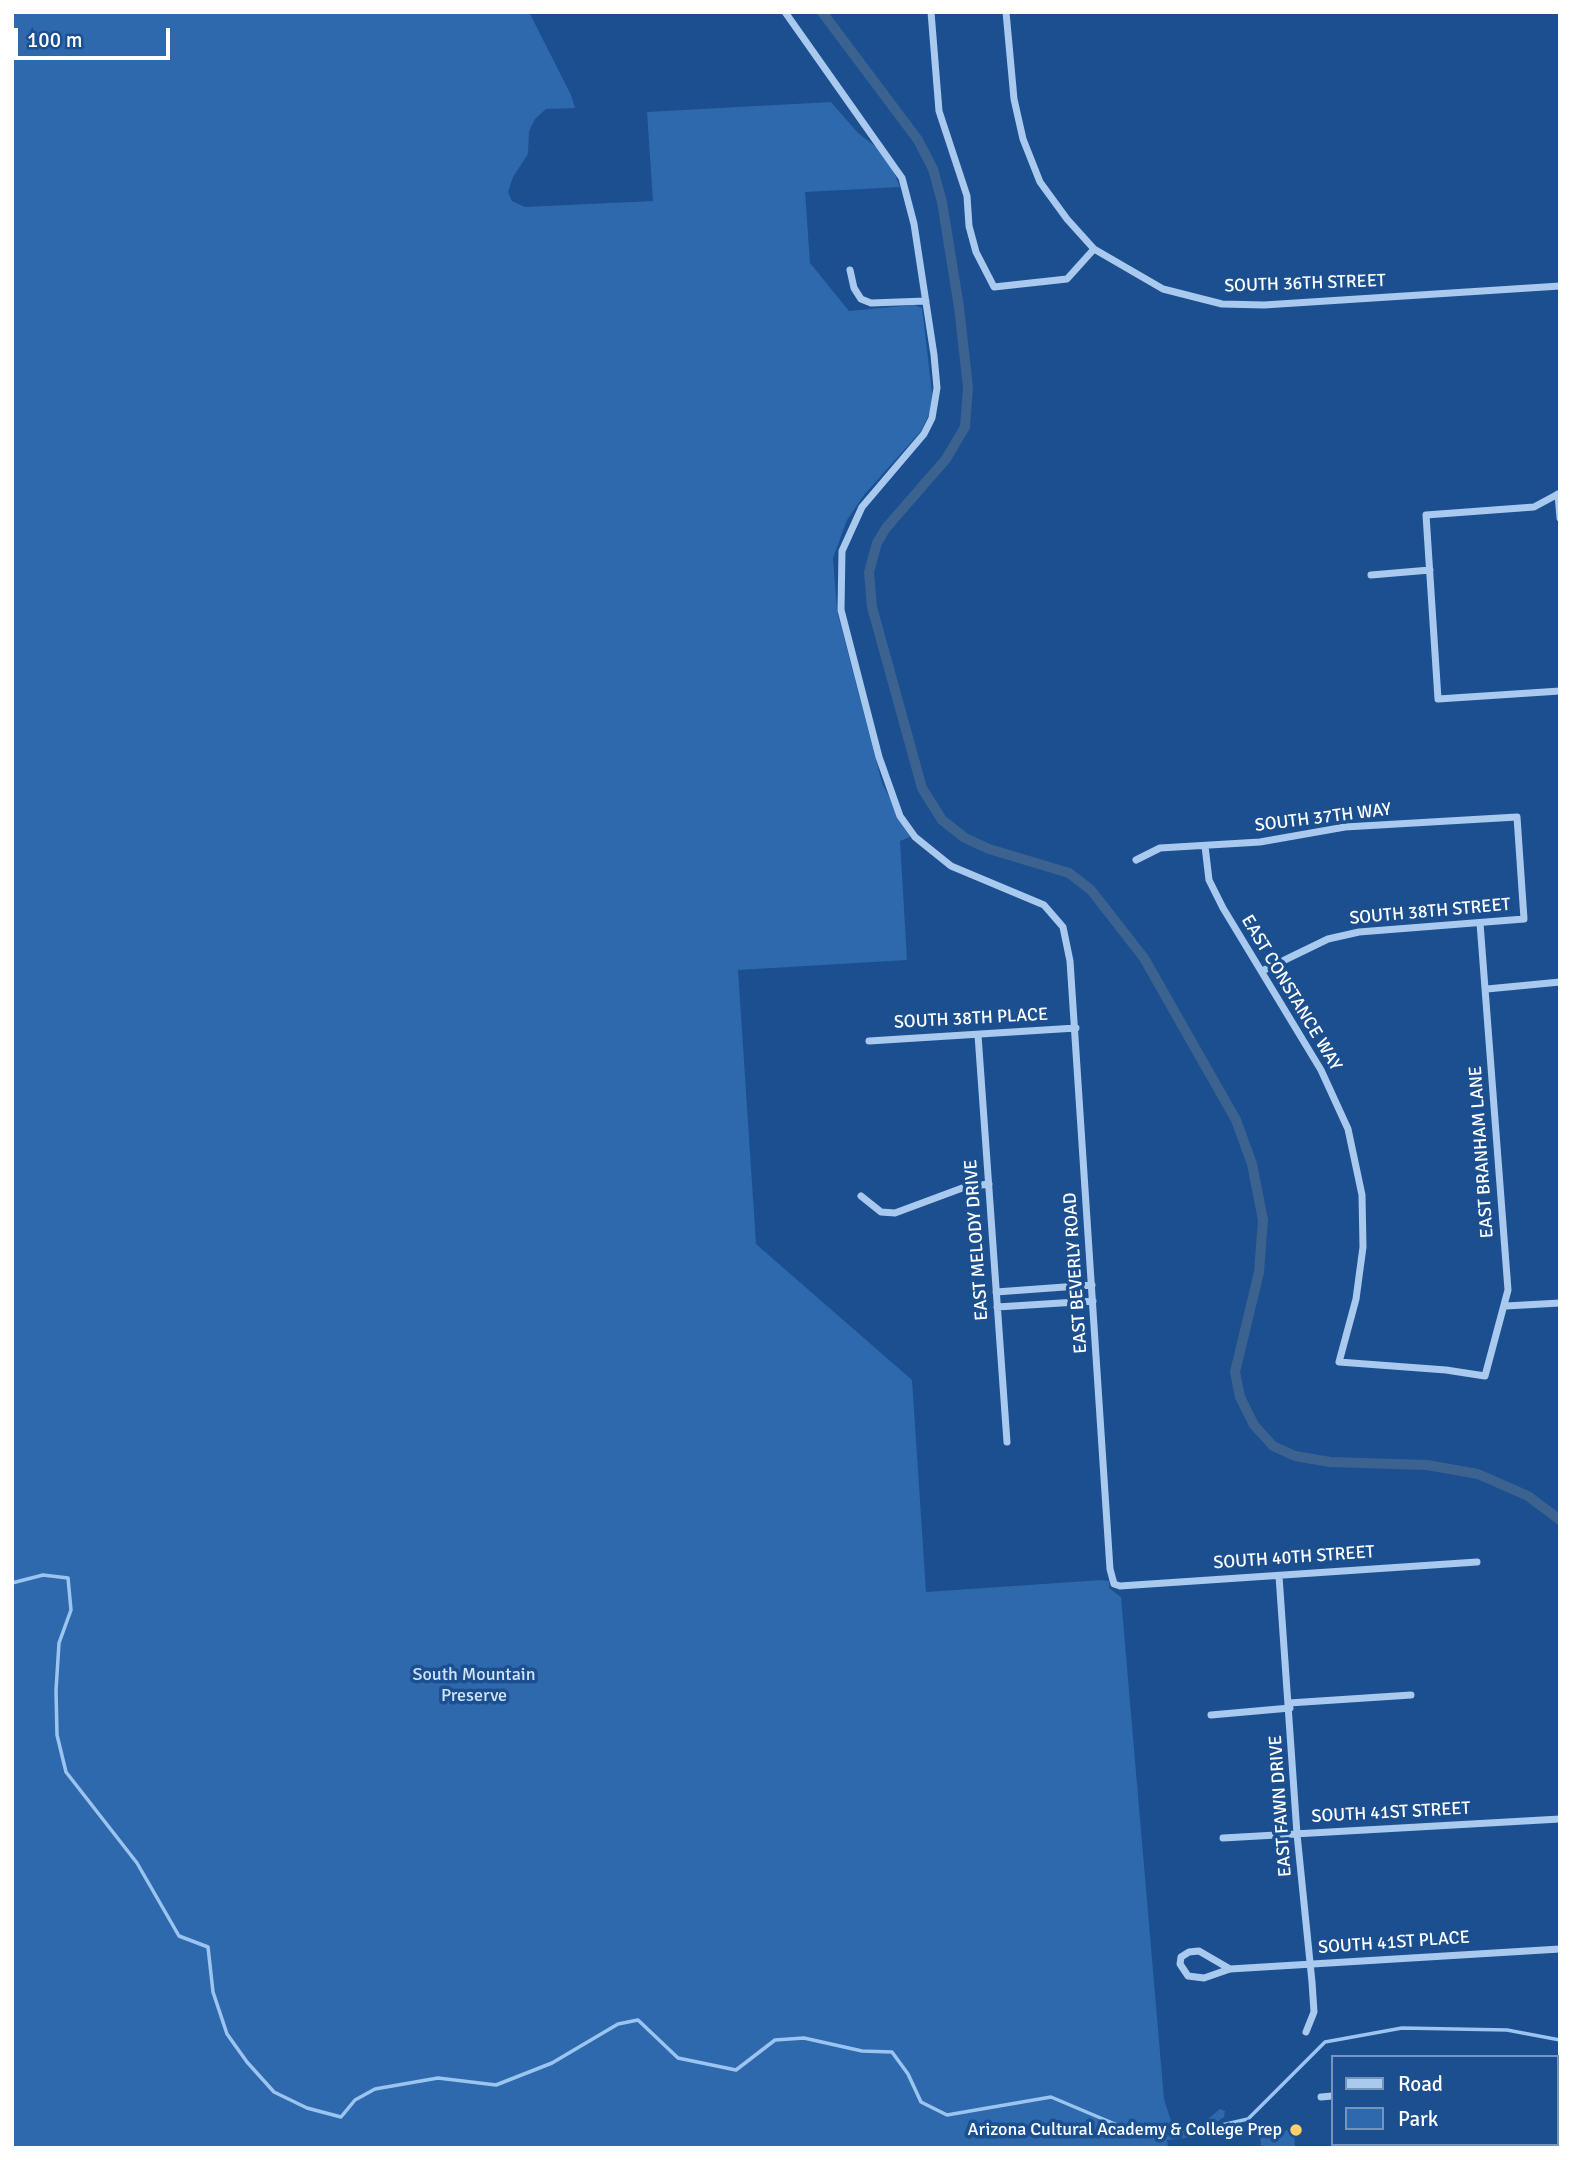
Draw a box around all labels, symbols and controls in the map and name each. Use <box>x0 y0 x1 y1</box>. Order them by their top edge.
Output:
scale bar <box>18 14 173 58</box>
text: 100 m <box>27 27 82 53</box>
street label: SOUTH 36TH STREET <box>1224 270 1386 298</box>
street label: SOUTH 37TH WAY <box>1254 799 1392 837</box>
street label: SOUTH 38TH STREET <box>1349 894 1511 930</box>
street label: EAST CONSTANCE WAY <box>1236 911 1346 1075</box>
street label: SOUTH 38TH PLACE <box>893 1004 1049 1034</box>
street label: EAST BRANHAM LANE <box>1465 1065 1499 1239</box>
street label: EAST MELODY DRIVE <box>961 1159 993 1321</box>
street label: EAST BEVERLY ROAD <box>1060 1192 1092 1354</box>
street label: SOUTH 40TH STREET <box>1213 1542 1375 1574</box>
park label: South Mountain Preserve <box>413 1664 535 1706</box>
street label: EAST FAWN DRIVE <box>1265 1734 1297 1878</box>
street label: SOUTH 41ST STREET <box>1311 1798 1471 1828</box>
street label: SOUTH 41ST PLACE <box>1318 1927 1470 1959</box>
legend <box>1330 2055 1558 2146</box>
text: Road <box>1398 2071 1443 2097</box>
text: Park <box>1398 2106 1438 2132</box>
place label: Arizona Cultural Academy & College Prep <box>967 2119 1282 2141</box>
marker: Arizona Cultural Academy & College Prep <box>1288 2122 1304 2138</box>

